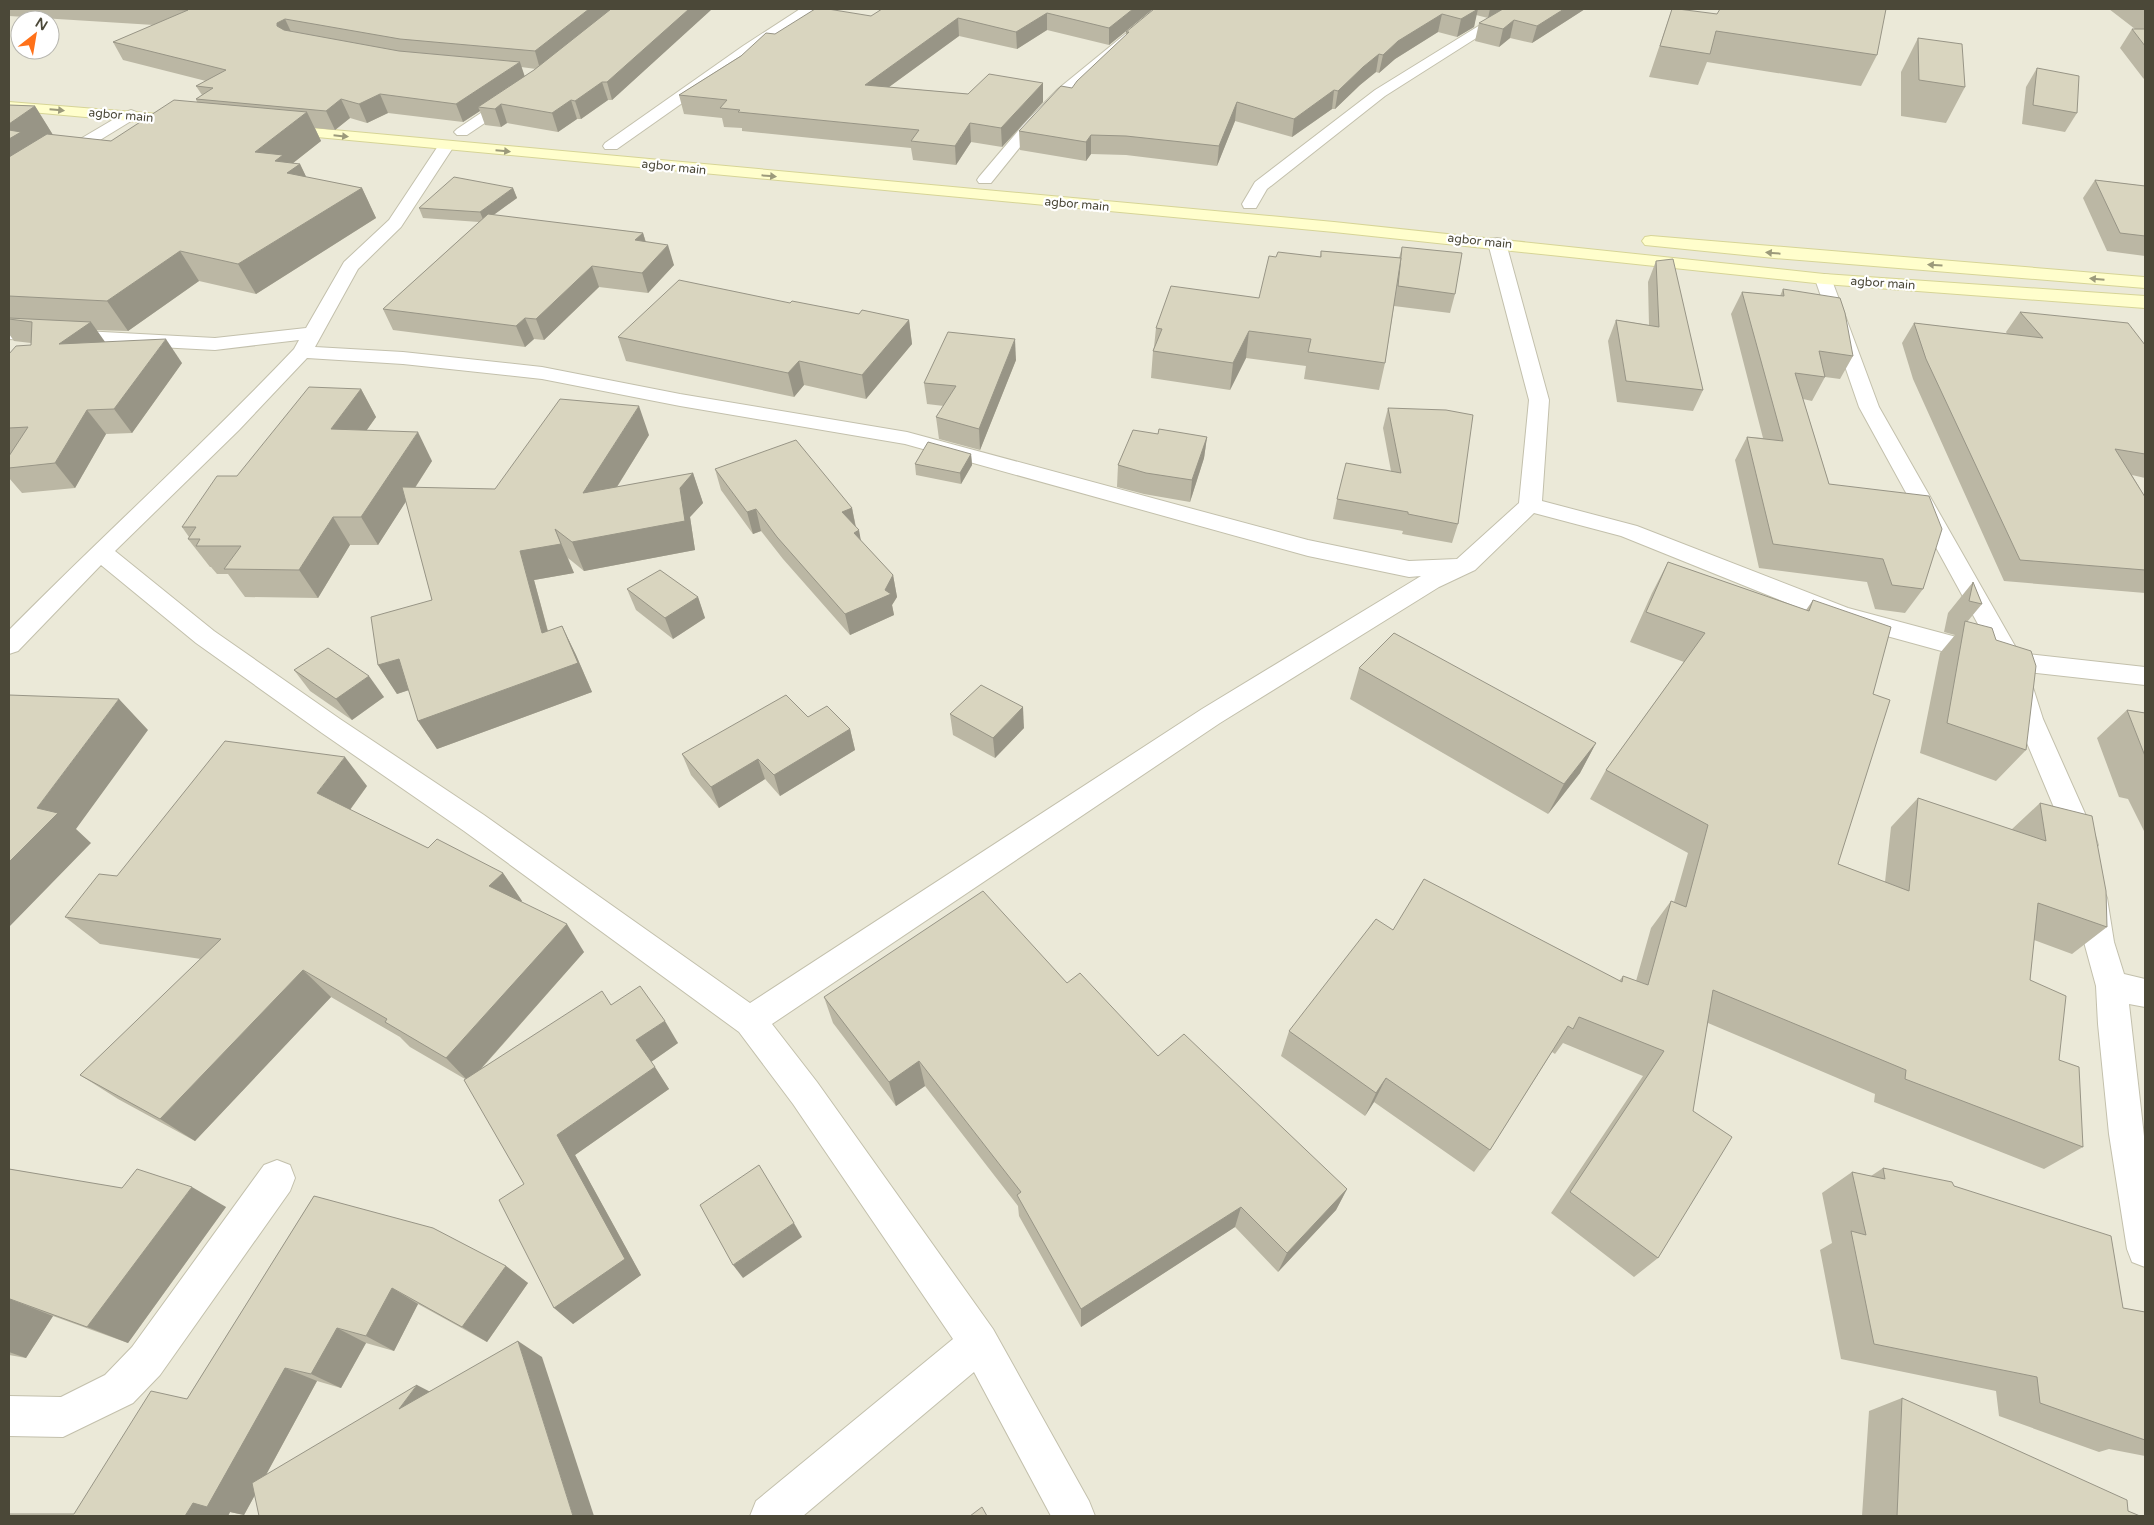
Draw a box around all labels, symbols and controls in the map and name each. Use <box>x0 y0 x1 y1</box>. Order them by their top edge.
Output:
north arrow <box>10 10 60 60</box>
text: N <box>32 14 51 34</box>
street label: agbor main <box>88 105 154 125</box>
one-way arrow <box>50 106 66 114</box>
one-way arrow <box>333 132 349 140</box>
one-way arrow <box>495 147 511 155</box>
street label: agbor main <box>641 157 707 177</box>
one-way arrow <box>762 172 778 180</box>
street label: agbor main <box>1044 194 1110 214</box>
street label: agbor main <box>1447 231 1513 251</box>
one-way arrow <box>1764 249 1780 257</box>
one-way arrow <box>1927 261 1943 269</box>
street label: agbor main <box>1850 274 1916 292</box>
one-way arrow <box>2088 275 2104 283</box>

